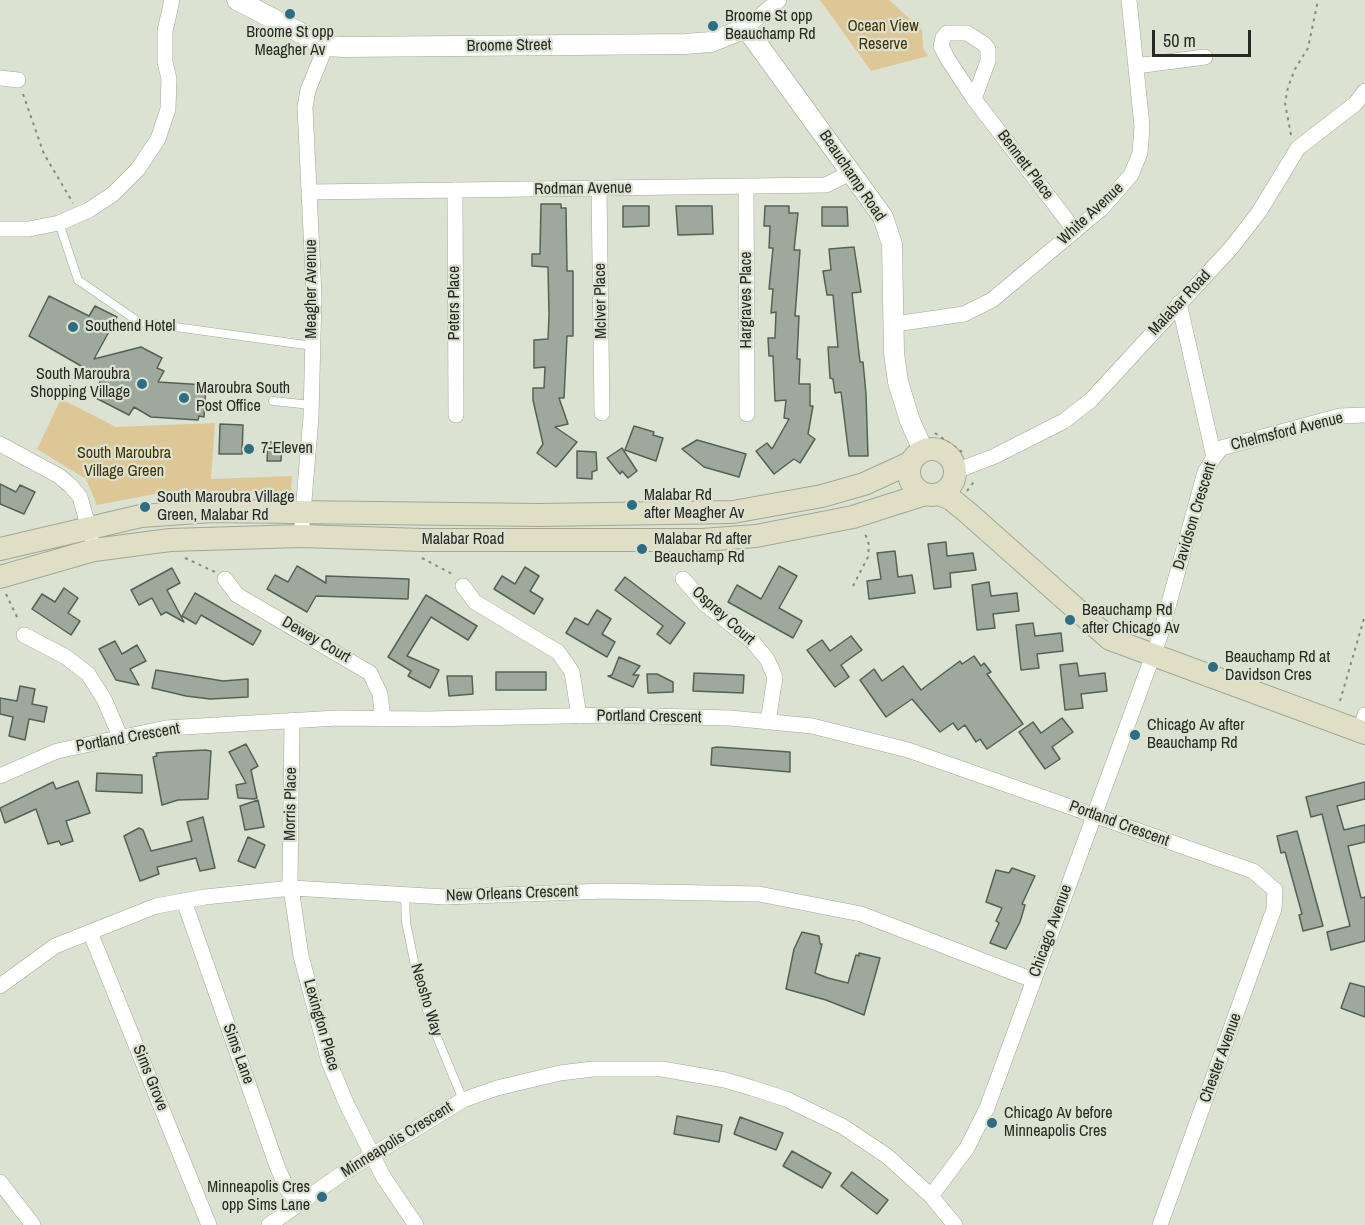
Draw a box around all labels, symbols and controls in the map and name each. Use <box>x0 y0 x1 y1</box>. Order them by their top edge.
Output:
marker: Broome St opp Meagher Av <box>283 7 297 21</box>
place label: Broome St opp Beauchamp Rd <box>725 7 815 45</box>
park label: Ocean View Reserve <box>847 17 919 55</box>
scale bar <box>1155 18 1254 56</box>
marker: Broome St opp Beauchamp Rd <box>706 19 720 33</box>
place label: Broome St opp Meagher Av <box>246 23 334 61</box>
text: 50 m <box>1163 28 1196 53</box>
street label: Broome Street <box>467 36 551 56</box>
street label: Beauchamp Road <box>815 127 889 225</box>
street label: Bennett Place <box>993 127 1057 203</box>
street label: Rodman Avenue <box>534 179 632 199</box>
street label: White Avenue <box>1054 179 1128 249</box>
street label: Meagher Avenue <box>302 239 322 339</box>
street label: Hargraves Place <box>737 252 757 348</box>
street label: McIver Place <box>591 263 611 339</box>
street label: Peters Place <box>445 266 465 340</box>
street label: Malabar Road <box>1145 266 1215 340</box>
place label: Southend Hotel <box>85 317 175 337</box>
marker: Southend Hotel <box>66 320 80 334</box>
place label: South Maroubra Shopping Village <box>30 365 130 403</box>
marker: South Maroubra Shopping Village <box>135 377 149 391</box>
place label: Maroubra South Post Office <box>196 379 290 417</box>
marker: Maroubra South Post Office <box>177 391 191 405</box>
street label: Chelmsford Avenue <box>1229 409 1345 455</box>
place label: 7-Eleven <box>261 439 313 459</box>
marker: 7-Eleven <box>242 442 256 456</box>
park label: South Maroubra Village Green <box>77 444 171 482</box>
street label: Davidson Crescent <box>1170 460 1220 572</box>
place label: Malabar Rd after Meagher Av <box>644 486 744 524</box>
place label: South Maroubra Village Green, Malabar Rd <box>157 488 295 526</box>
marker: Malabar Rd after Meagher Av <box>625 498 639 512</box>
marker: South Maroubra Village Green, Malabar Rd <box>138 500 152 514</box>
street label: Malabar Road <box>422 530 504 550</box>
place label: Malabar Rd after Beauchamp Rd <box>654 530 752 568</box>
marker: Malabar Rd after Beauchamp Rd <box>635 542 649 556</box>
street label: Osprey Court <box>688 583 758 649</box>
place label: Beauchamp Rd after Chicago Av <box>1082 601 1180 639</box>
street label: Dewey Court <box>278 613 354 667</box>
marker: Beauchamp Rd after Chicago Av <box>1063 613 1077 627</box>
place label: Beauchamp Rd at Davidson Cres <box>1225 648 1330 686</box>
marker: Beauchamp Rd at Davidson Cres <box>1206 660 1220 674</box>
street label: Portland Crescent <box>596 706 702 728</box>
place label: Chicago Av after Beauchamp Rd <box>1147 716 1245 754</box>
street label: Portland Crescent <box>75 719 181 757</box>
marker: Chicago Av after Beauchamp Rd <box>1128 728 1142 742</box>
street label: Morris Place <box>281 767 301 841</box>
street label: Portland Crescent <box>1066 797 1172 851</box>
street label: New Orleans Crescent <box>446 882 578 906</box>
street label: Chicago Avenue <box>1025 882 1077 980</box>
street label: Neosho Way <box>406 962 446 1038</box>
street label: Lexington Place <box>299 977 343 1073</box>
street label: Chester Avenue <box>1196 1011 1246 1105</box>
street label: Sims Lane <box>218 1021 258 1087</box>
street label: Sims Grove <box>128 1042 172 1114</box>
street label: Minneapolis Crescent <box>338 1098 456 1182</box>
place label: Chicago Av before Minneapolis Cres <box>1004 1104 1112 1142</box>
marker: Chicago Av before Minneapolis Cres <box>985 1116 999 1130</box>
place label: Minneapolis Cres opp Sims Lane <box>207 1178 310 1216</box>
marker: Minneapolis Cres opp Sims Lane <box>315 1190 329 1204</box>

